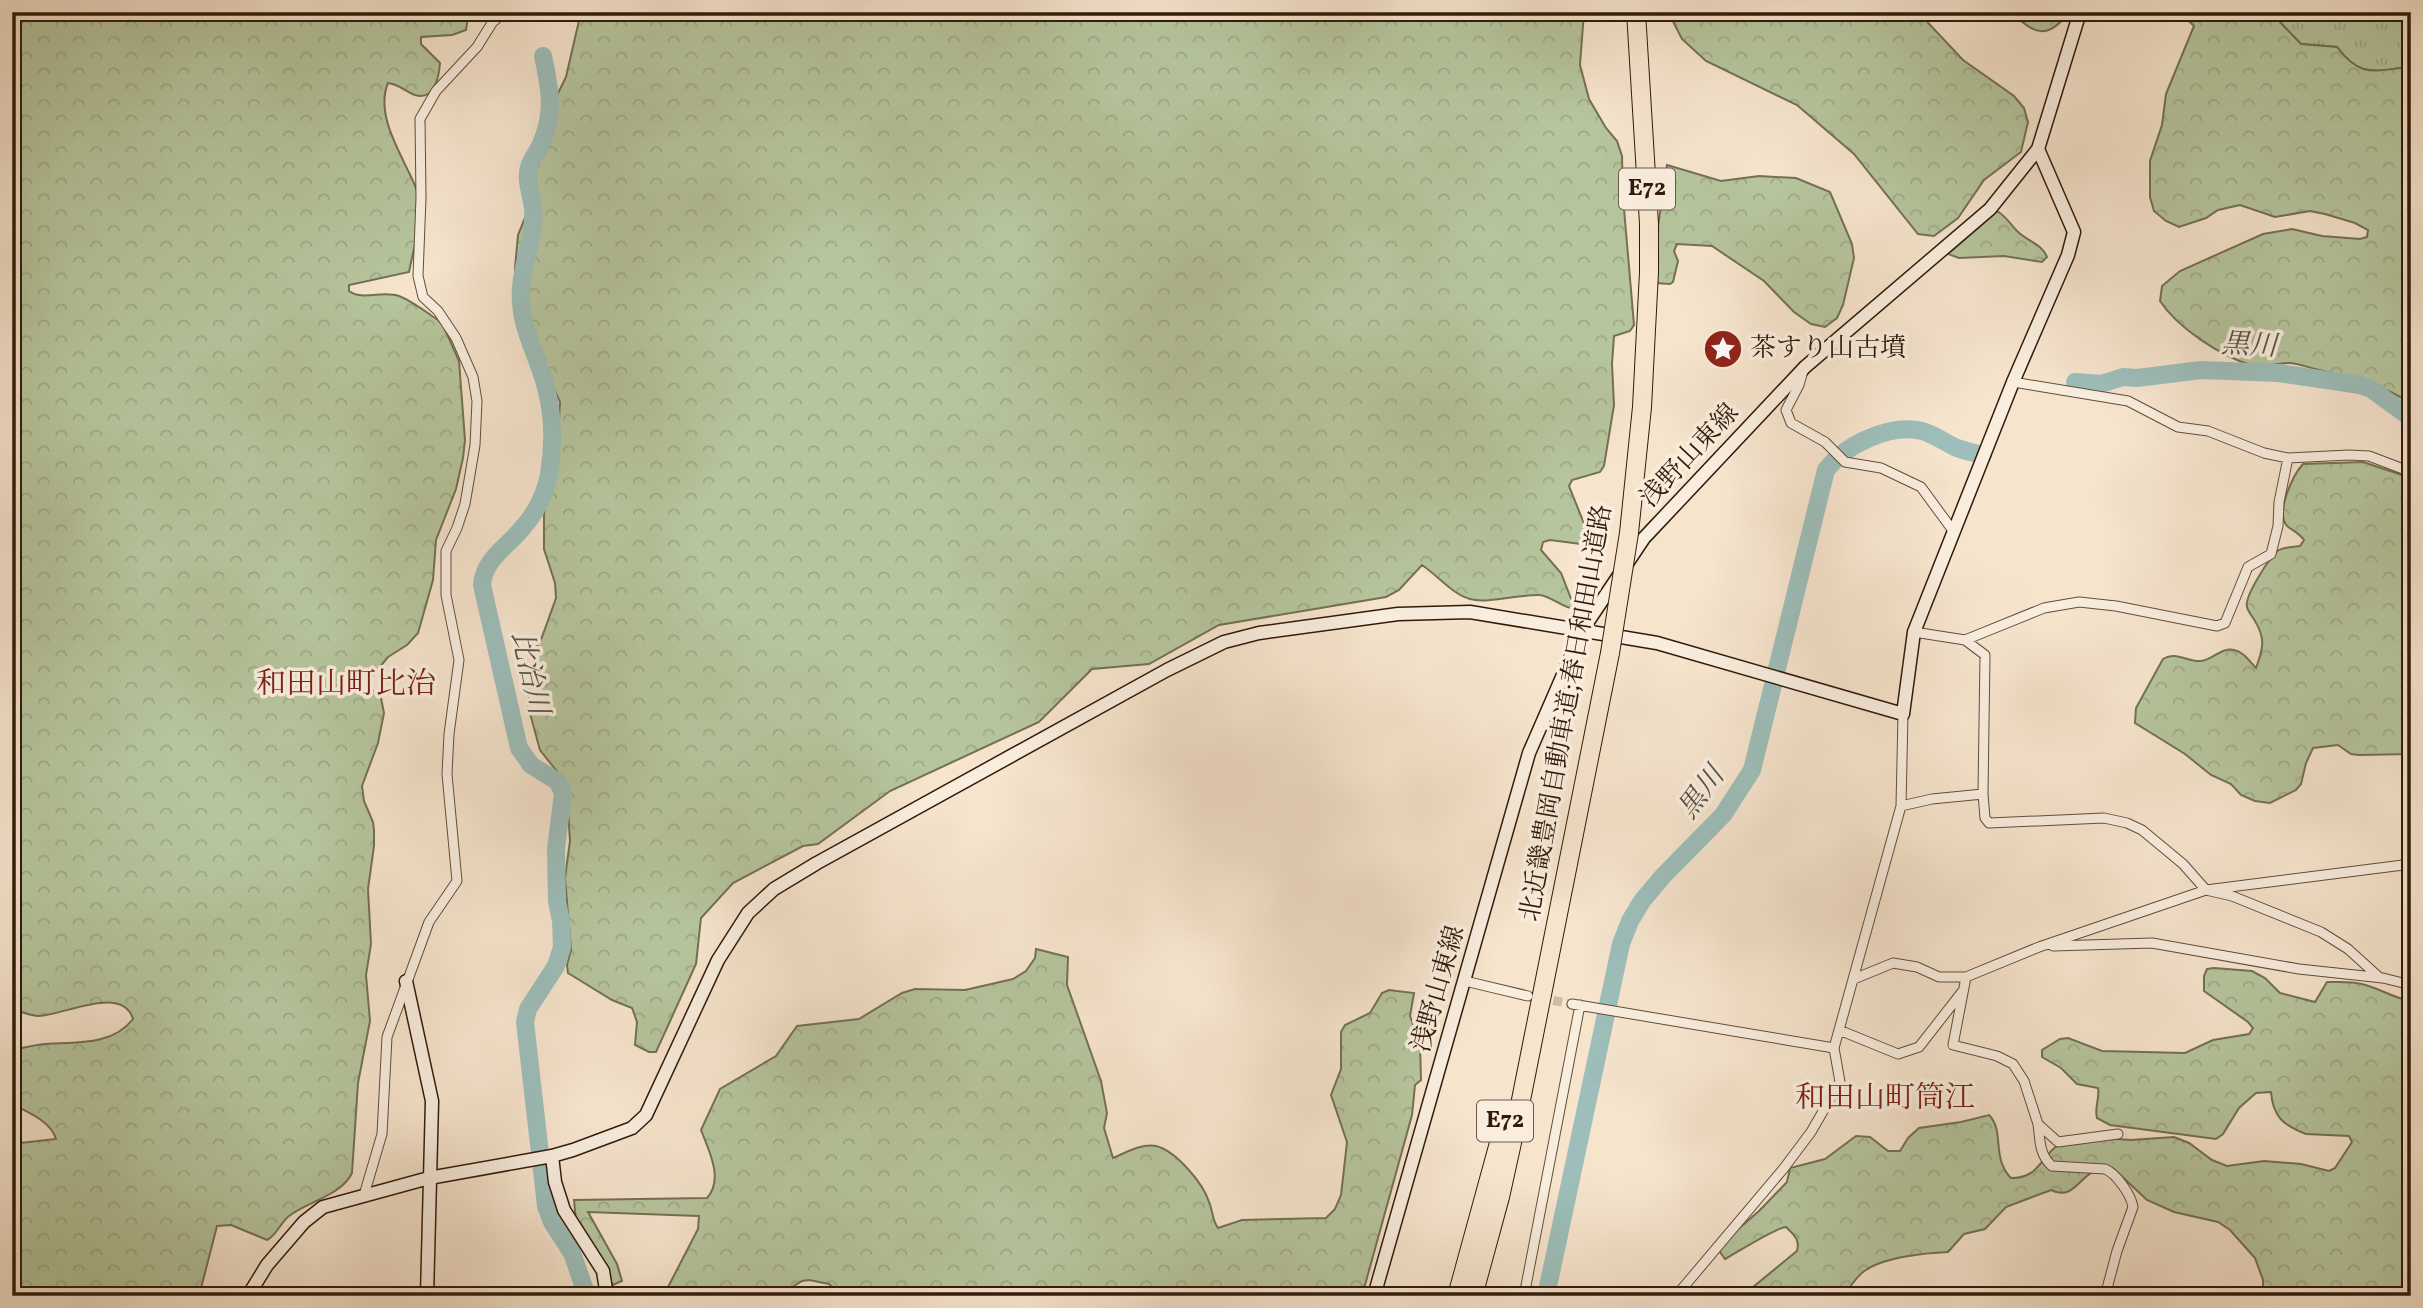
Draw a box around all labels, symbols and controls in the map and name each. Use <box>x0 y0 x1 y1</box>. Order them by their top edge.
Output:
road number: E72 <box>1619 168 1675 210</box>
water label: 黒川 <box>2220 325 2281 367</box>
place icon: 茶すり山古墳 <box>1702 328 1744 370</box>
place label: 茶すり山古墳 <box>1750 331 1906 367</box>
street label: 浅野山東線 <box>1633 396 1747 516</box>
street label: 北近畿豊岡自動車道;春日和田山道路 <box>1513 502 1621 924</box>
water label: 比治川 <box>501 628 558 721</box>
district label: 和田山町比治 <box>256 664 436 706</box>
water label: 黒川 <box>1670 757 1736 827</box>
street label: 浅野山東線 <box>1404 922 1474 1056</box>
district label: 和田山町筒江 <box>1795 1078 1975 1120</box>
road number: E72 <box>1477 1100 1533 1142</box>

